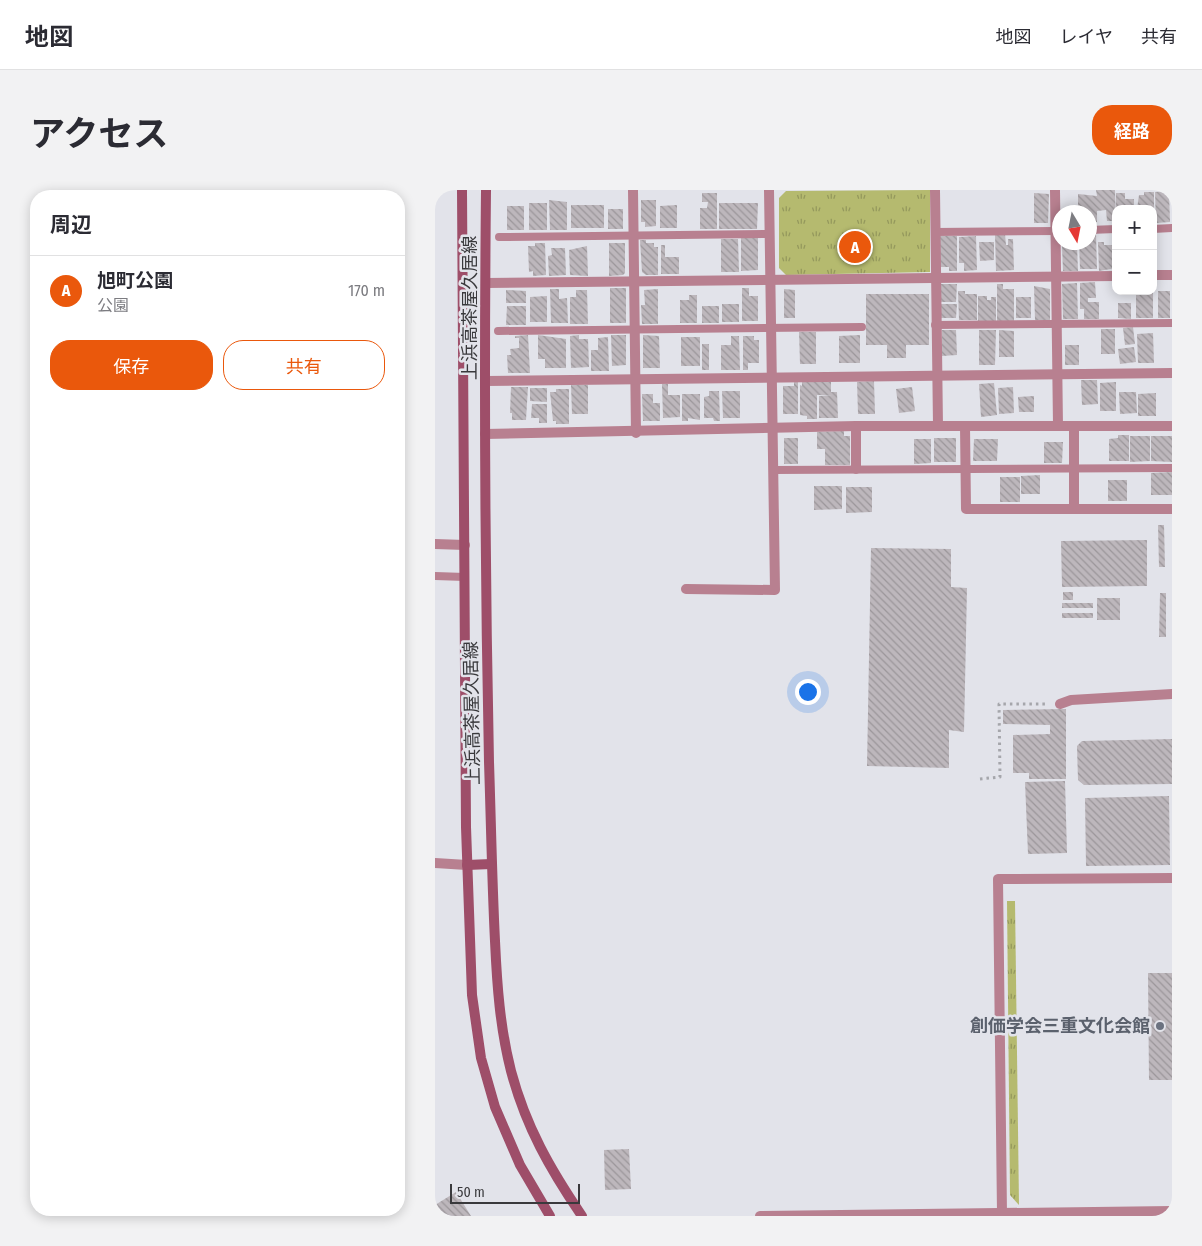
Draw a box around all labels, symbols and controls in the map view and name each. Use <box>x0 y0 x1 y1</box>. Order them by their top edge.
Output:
text: 地図 <box>25 23 73 51</box>
text: 地図 <box>996 26 1032 48</box>
text: レイヤ <box>1060 26 1113 48</box>
text: 共有 <box>1141 26 1177 48</box>
button: 経路 <box>1092 105 1172 155</box>
text: アクセス <box>30 113 168 155</box>
north arrow <box>1052 205 1097 250</box>
map controls <box>1112 205 1157 295</box>
button: + <box>1112 205 1157 250</box>
text: 周辺 <box>50 212 92 238</box>
pin: A <box>839 228 871 266</box>
street label: 上浜高茶屋久居線 <box>459 236 481 380</box>
button: − <box>1112 250 1157 295</box>
text: 旭町公園 <box>97 269 173 292</box>
text: A <box>62 281 70 300</box>
text: 170 m <box>348 281 385 300</box>
text: 公園 <box>97 296 129 315</box>
button: 保存 <box>50 340 213 390</box>
button: 共有 <box>223 340 385 390</box>
street label: 上浜高茶屋久居線 <box>460 641 484 785</box>
your location <box>795 679 821 705</box>
place label: 創価学会三重文化会館 <box>970 1015 1150 1037</box>
marker: 創価学会三重文化会館 <box>1154 1020 1166 1032</box>
scale bar <box>450 1181 580 1204</box>
text: 50 m <box>457 1184 485 1201</box>

